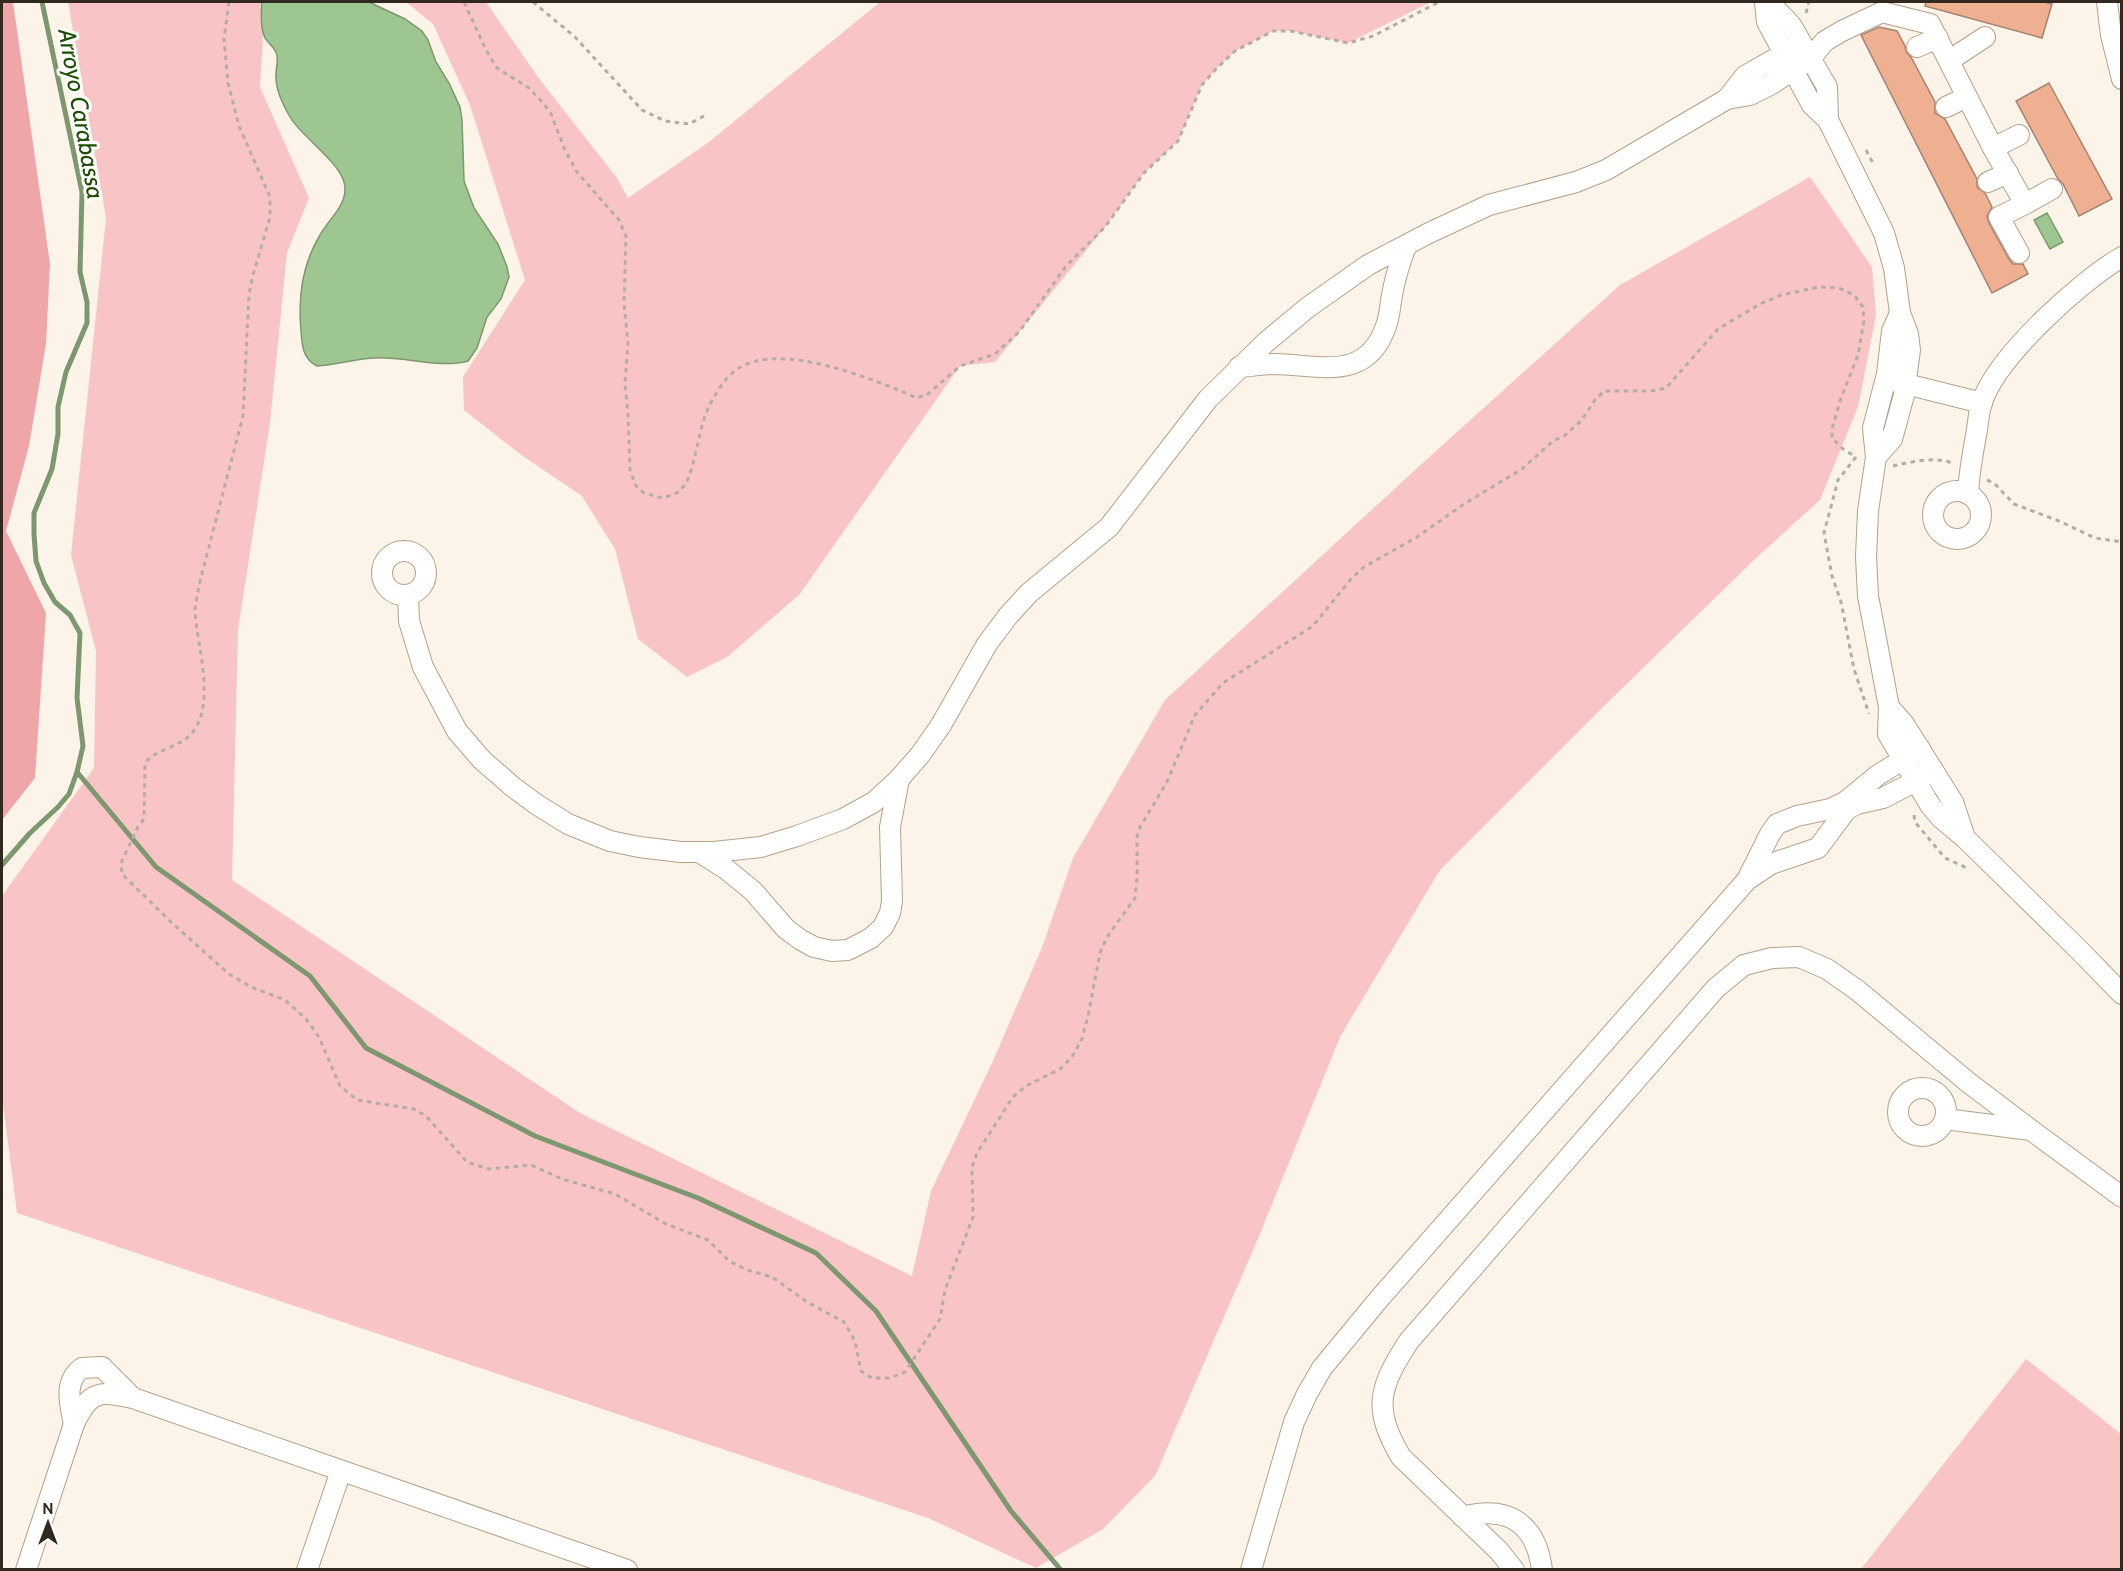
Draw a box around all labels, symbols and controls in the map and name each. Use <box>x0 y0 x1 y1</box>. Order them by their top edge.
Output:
water label: Arroyo Carabassa <box>52 26 111 201</box>
north arrow <box>18 1493 78 1553</box>
text: N <box>42 1499 54 1518</box>

